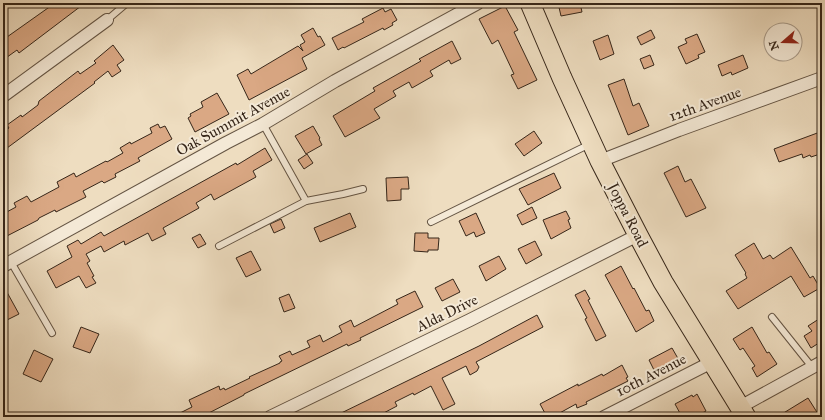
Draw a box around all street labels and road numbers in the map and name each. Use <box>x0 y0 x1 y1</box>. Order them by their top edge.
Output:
street label: Oak Summit Avenue <box>173 82 293 160</box>
street label: 12th Avenue <box>667 83 743 125</box>
street label: Joppa Road <box>602 178 652 251</box>
street label: Alda Drive <box>413 290 481 336</box>
street label: 10th Avenue <box>613 350 689 400</box>

